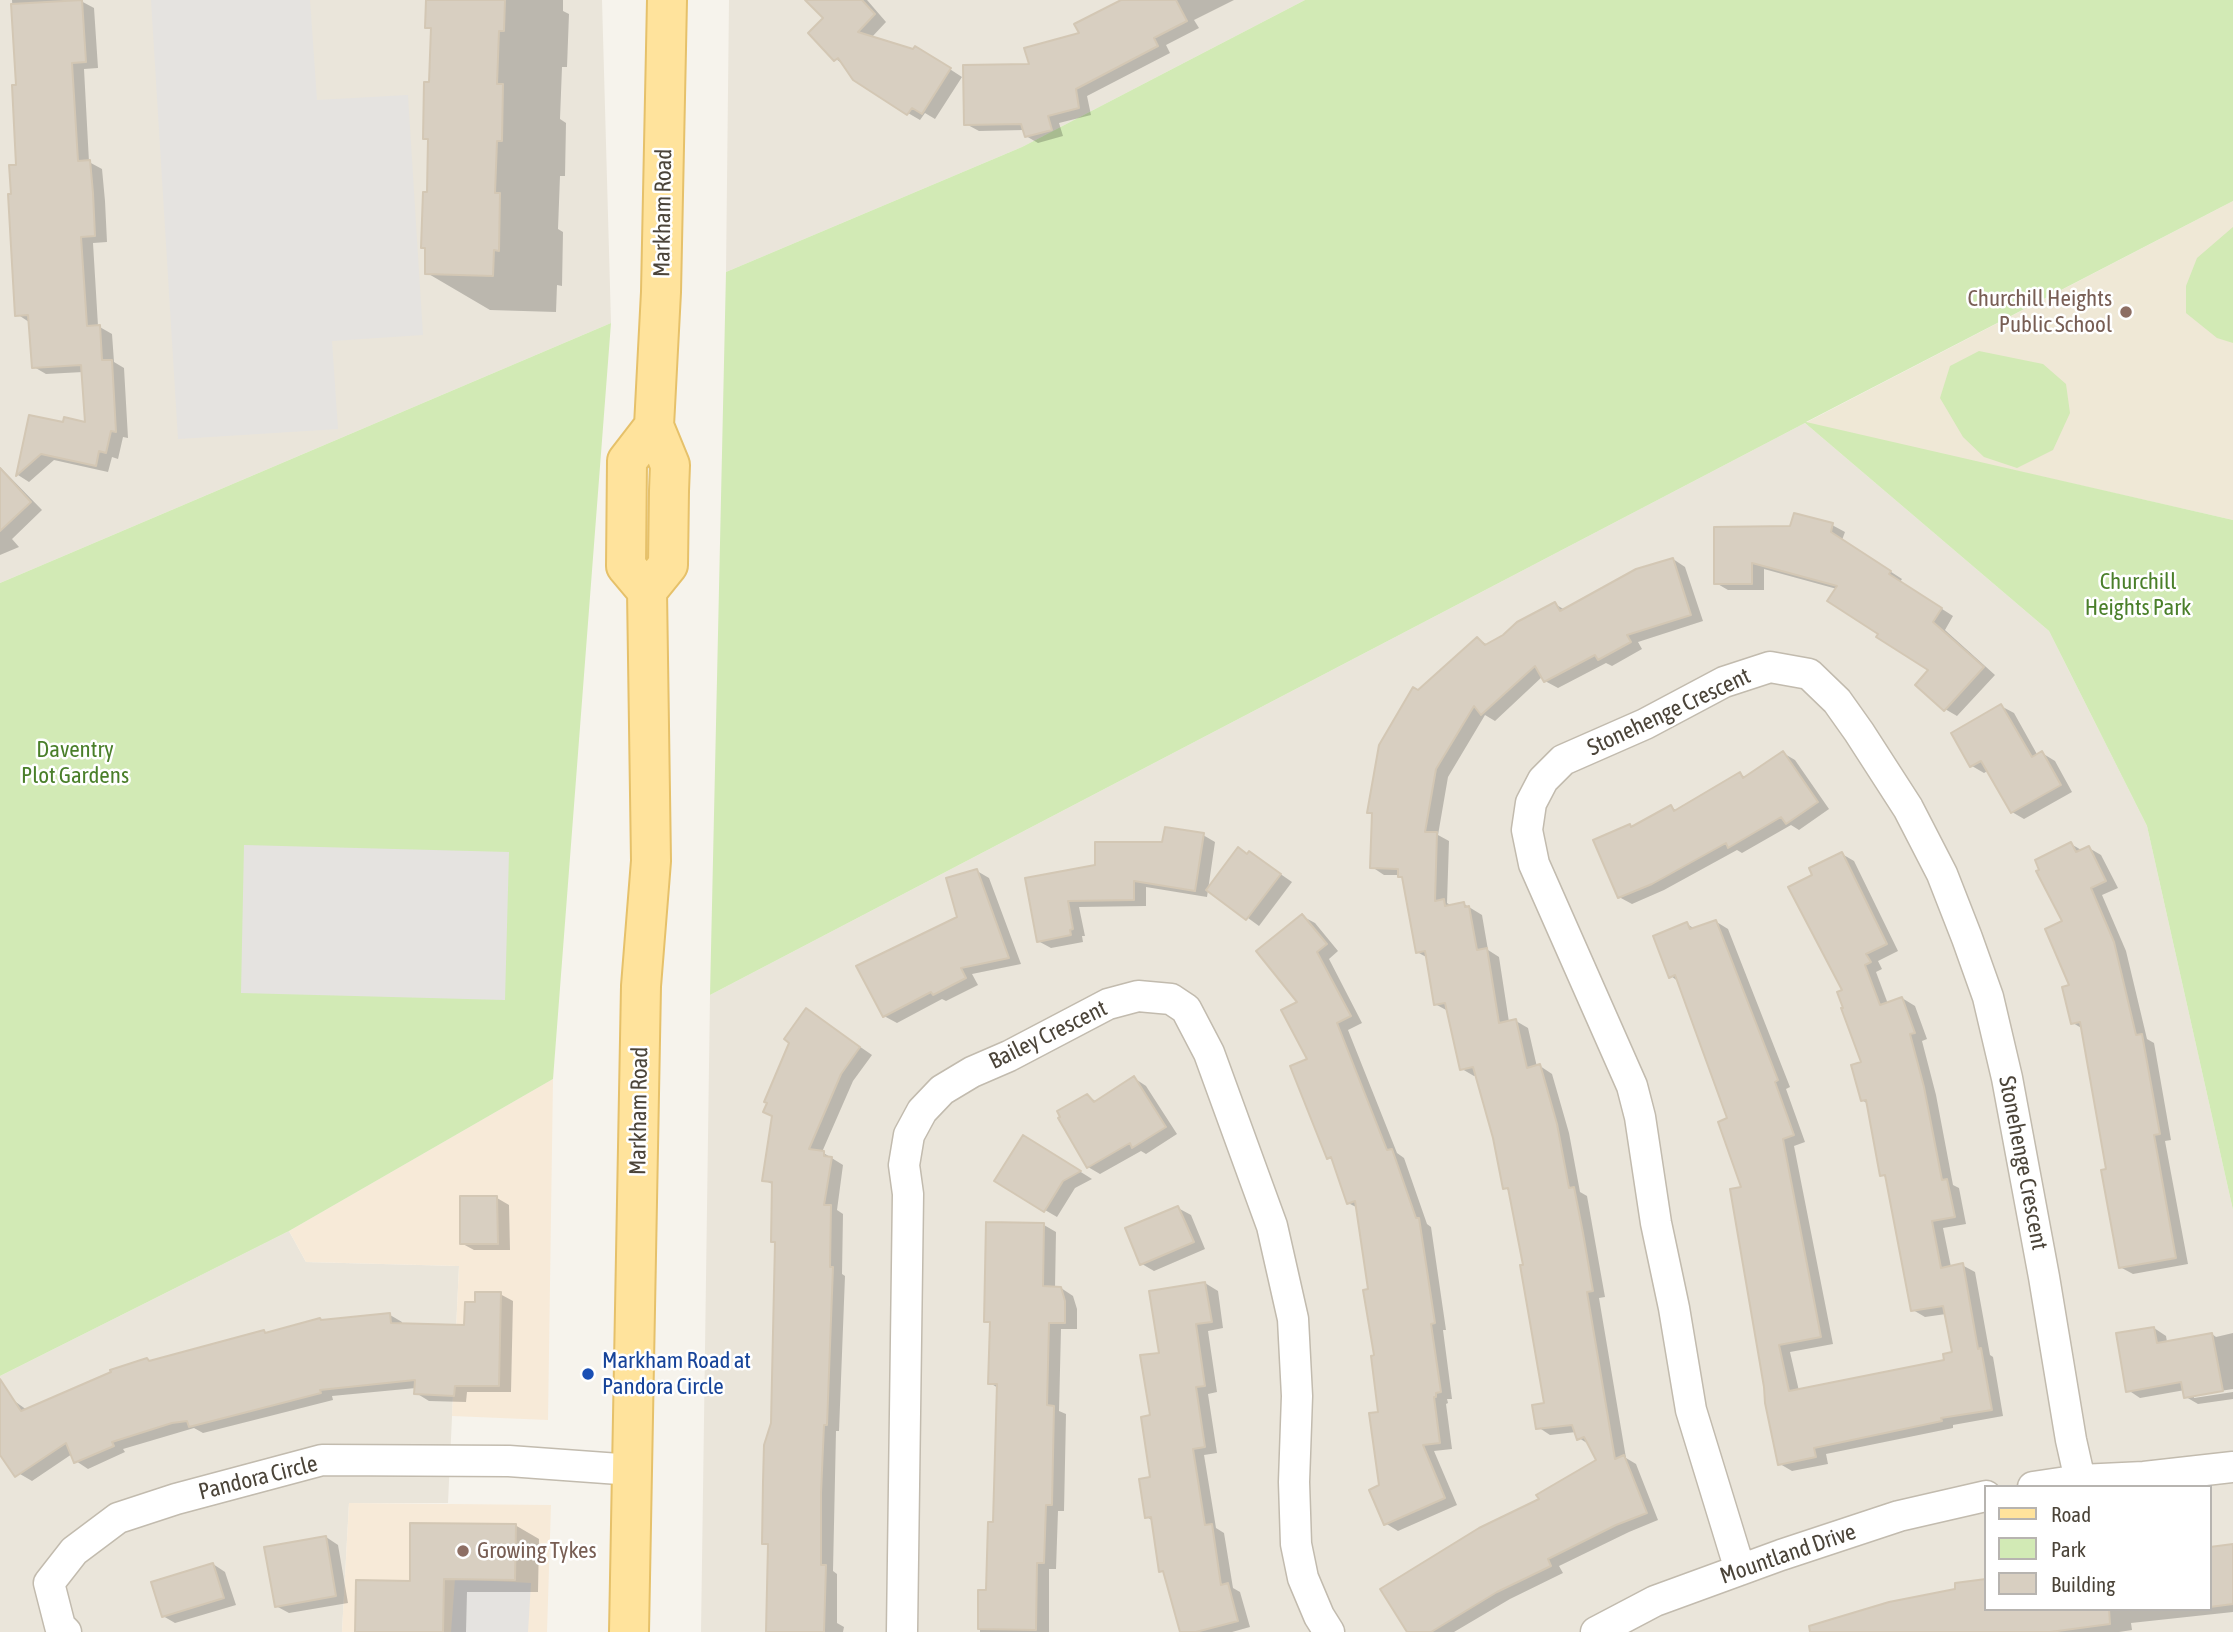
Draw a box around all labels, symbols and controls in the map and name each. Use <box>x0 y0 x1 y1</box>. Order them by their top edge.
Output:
street label: Markham Road <box>648 149 678 277</box>
place label: Churchill Heights Public School <box>1967 285 2112 339</box>
marker: Churchill Heights Public School <box>2118 304 2134 320</box>
park label: Churchill Heights Park <box>2085 568 2191 622</box>
street label: Stonehenge Crescent <box>1583 662 1755 762</box>
park label: Daventry Plot Gardens <box>21 736 129 790</box>
street label: Bailey Crescent <box>984 995 1112 1075</box>
street label: Markham Road <box>624 1047 654 1175</box>
street label: Stonehenge Crescent <box>1993 1074 2053 1252</box>
place label: Markham Road at Pandora Circle <box>602 1347 751 1401</box>
marker: Markham Road at Pandora Circle <box>580 1366 596 1382</box>
street label: Pandora Circle <box>196 1450 320 1506</box>
legend <box>1984 1485 2212 1611</box>
text: Road <box>2051 1502 2091 1526</box>
street label: Mountland Drive <box>1716 1518 1860 1590</box>
place label: Growing Tykes <box>477 1537 597 1565</box>
text: Park <box>2051 1537 2086 1561</box>
marker: Growing Tykes <box>455 1543 471 1559</box>
text: Building <box>2051 1572 2115 1596</box>

